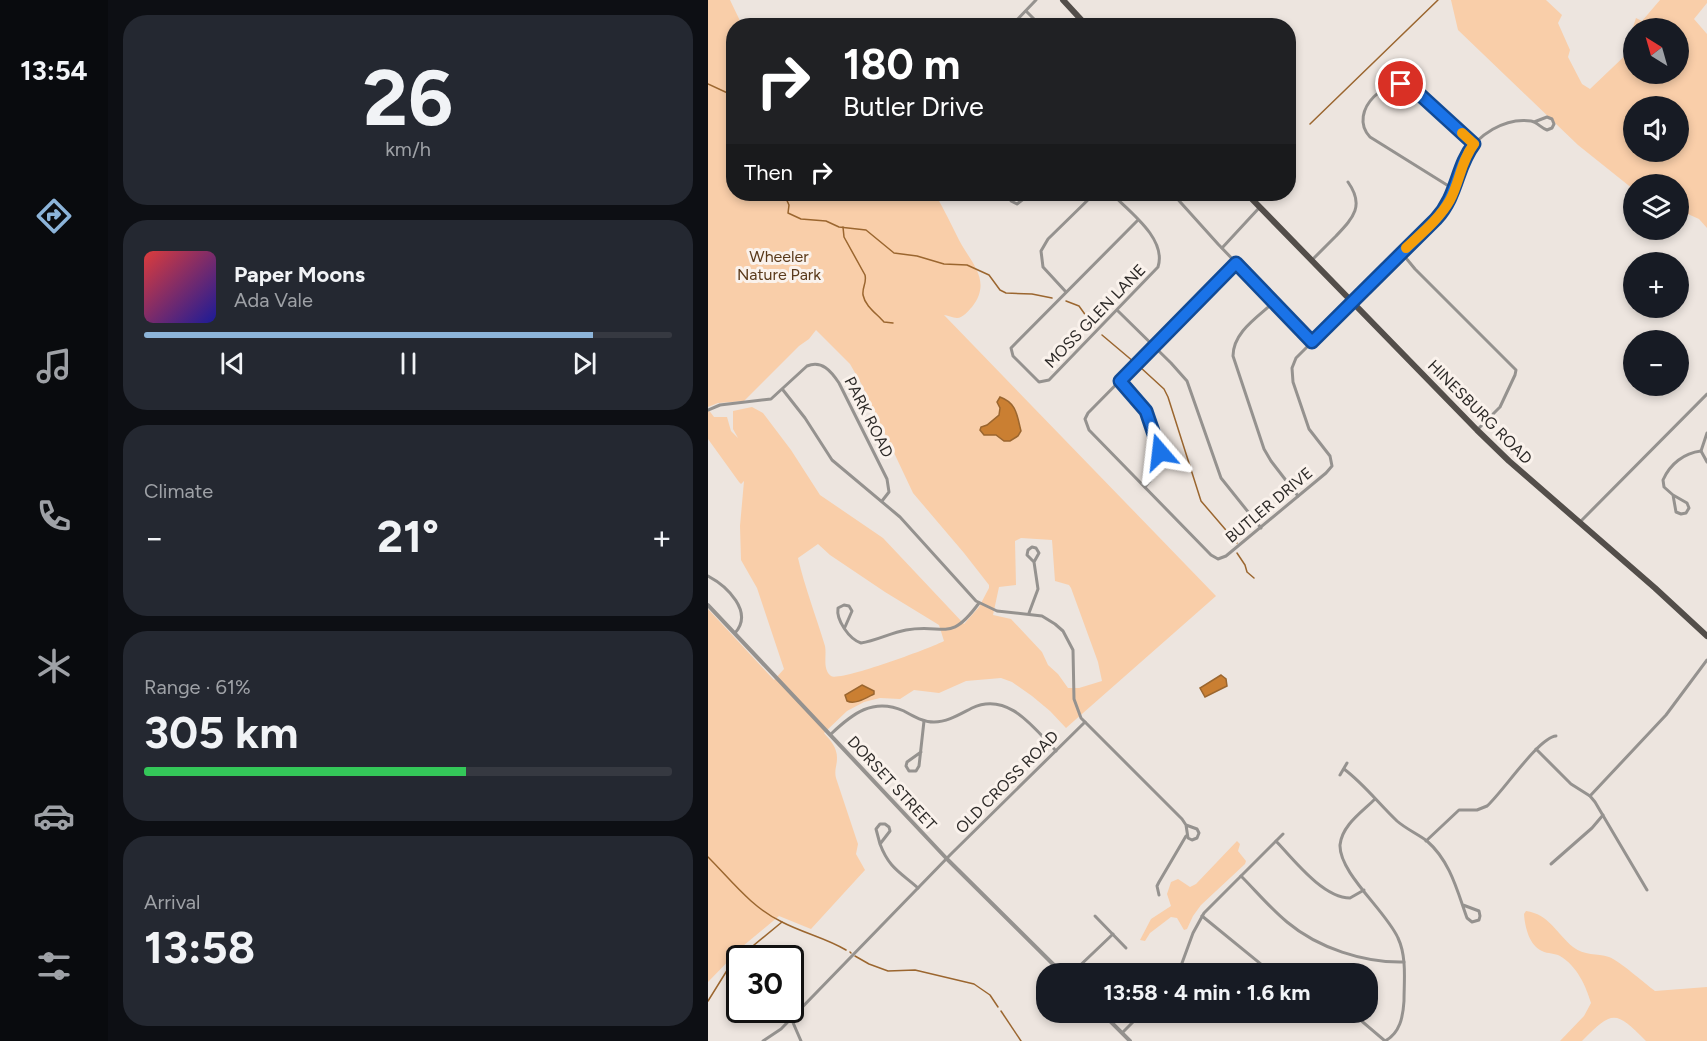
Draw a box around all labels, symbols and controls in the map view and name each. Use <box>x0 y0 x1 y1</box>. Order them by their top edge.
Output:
north arrow <box>1623 18 1689 84</box>
map controls <box>1623 18 1689 396</box>
text: 180 m <box>843 39 960 90</box>
icon: right <box>744 42 822 120</box>
text: 26 <box>363 51 453 145</box>
text: 13:54 <box>20 54 88 87</box>
pin <box>1375 58 1426 109</box>
icon: arrive <box>1384 67 1417 100</box>
text: Butler Drive <box>843 90 984 123</box>
button: sound <box>1623 96 1689 162</box>
text: km/h <box>385 137 431 161</box>
icon: right <box>805 156 838 189</box>
text: Then <box>744 159 793 186</box>
button: layers <box>1623 174 1689 240</box>
icon: directions <box>33 195 75 237</box>
park label: Wheeler Nature Park <box>737 247 821 284</box>
button: + <box>1623 252 1689 318</box>
street label: MOSS GLEN LANE <box>1041 260 1149 372</box>
text: Paper Moons <box>234 261 365 288</box>
text: Ada Vale <box>234 288 313 312</box>
button: − <box>1623 330 1689 396</box>
icon: music <box>33 345 75 387</box>
icon: previous <box>216 347 249 380</box>
icon: pause <box>392 347 425 380</box>
icon: next <box>568 347 601 380</box>
street label: HINESBURG ROAD <box>1424 356 1536 468</box>
street label: PARK ROAD <box>841 373 897 461</box>
position arrow <box>1128 420 1192 484</box>
street label: BUTLER DRIVE <box>1222 463 1316 547</box>
text: Climate <box>144 479 213 503</box>
icon: phone <box>33 495 75 537</box>
text: 21° <box>377 509 439 563</box>
text: − <box>144 518 165 557</box>
text: + <box>651 518 672 557</box>
icon: climate <box>33 645 75 687</box>
text: Range · 61% <box>144 675 251 699</box>
text: 305 km <box>144 705 299 759</box>
street label: OLD CROSS ROAD <box>952 727 1062 837</box>
street label: DORSET STREET <box>843 732 941 834</box>
icon: car <box>33 795 75 837</box>
text: Arrival <box>144 890 200 914</box>
text: 13:58 <box>144 920 255 974</box>
icon: filters <box>33 945 75 987</box>
speed limit sign: 30 <box>726 945 804 1023</box>
text: 13:58 · 4 min · 1.6 km <box>1103 979 1311 1006</box>

